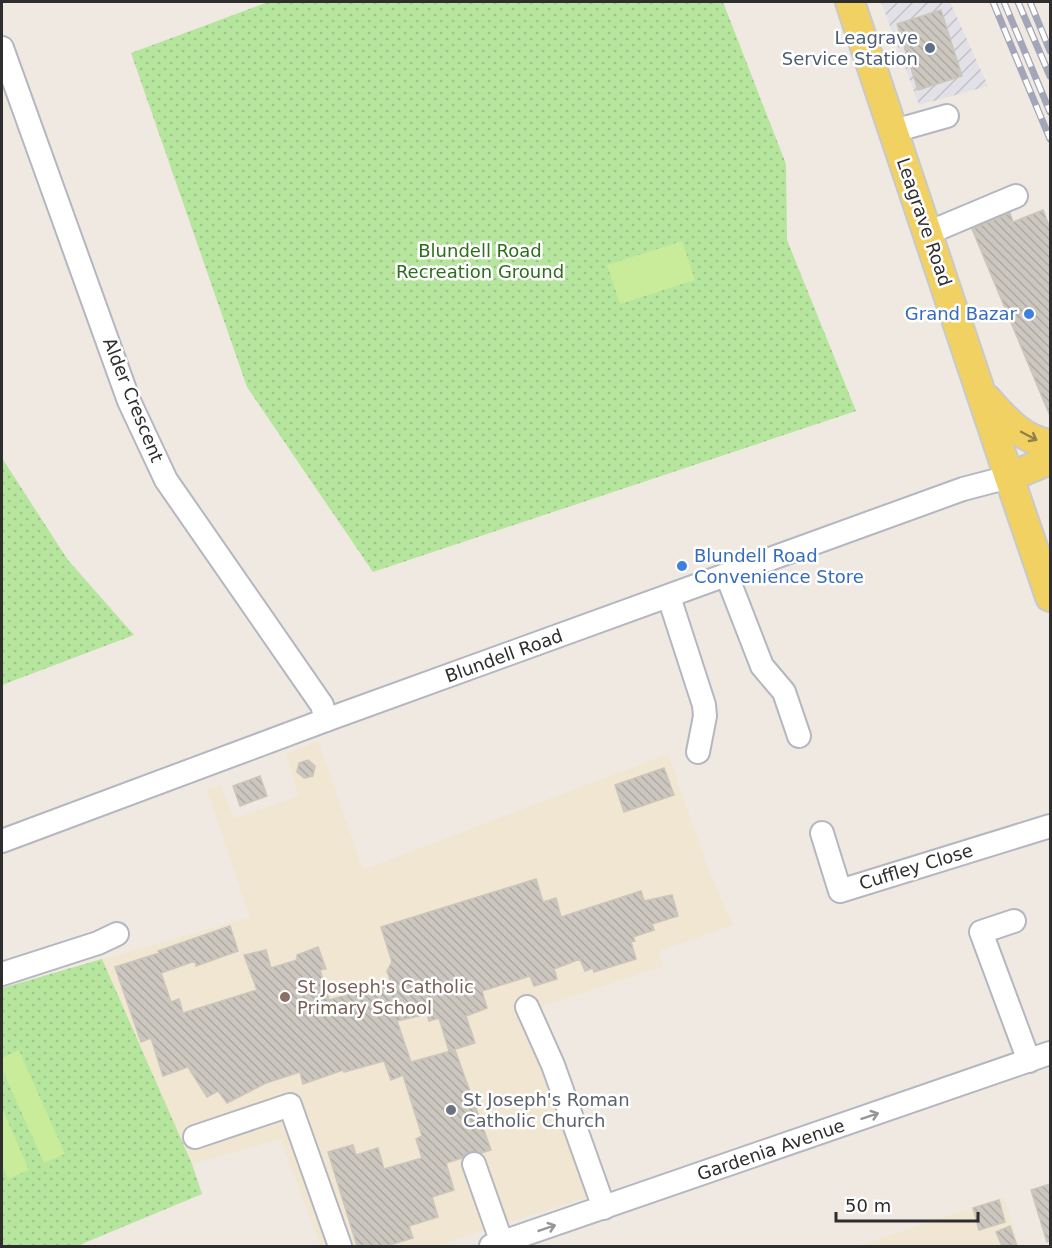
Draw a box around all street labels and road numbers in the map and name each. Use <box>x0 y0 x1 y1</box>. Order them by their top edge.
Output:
street label: Leagrave Road <box>893 155 956 289</box>
street label: Alder Crescent <box>99 334 168 465</box>
street label: Blundell Road <box>442 625 565 687</box>
street label: Cuffley Close <box>856 839 975 894</box>
street label: Gardenia Avenue <box>694 1114 847 1185</box>

